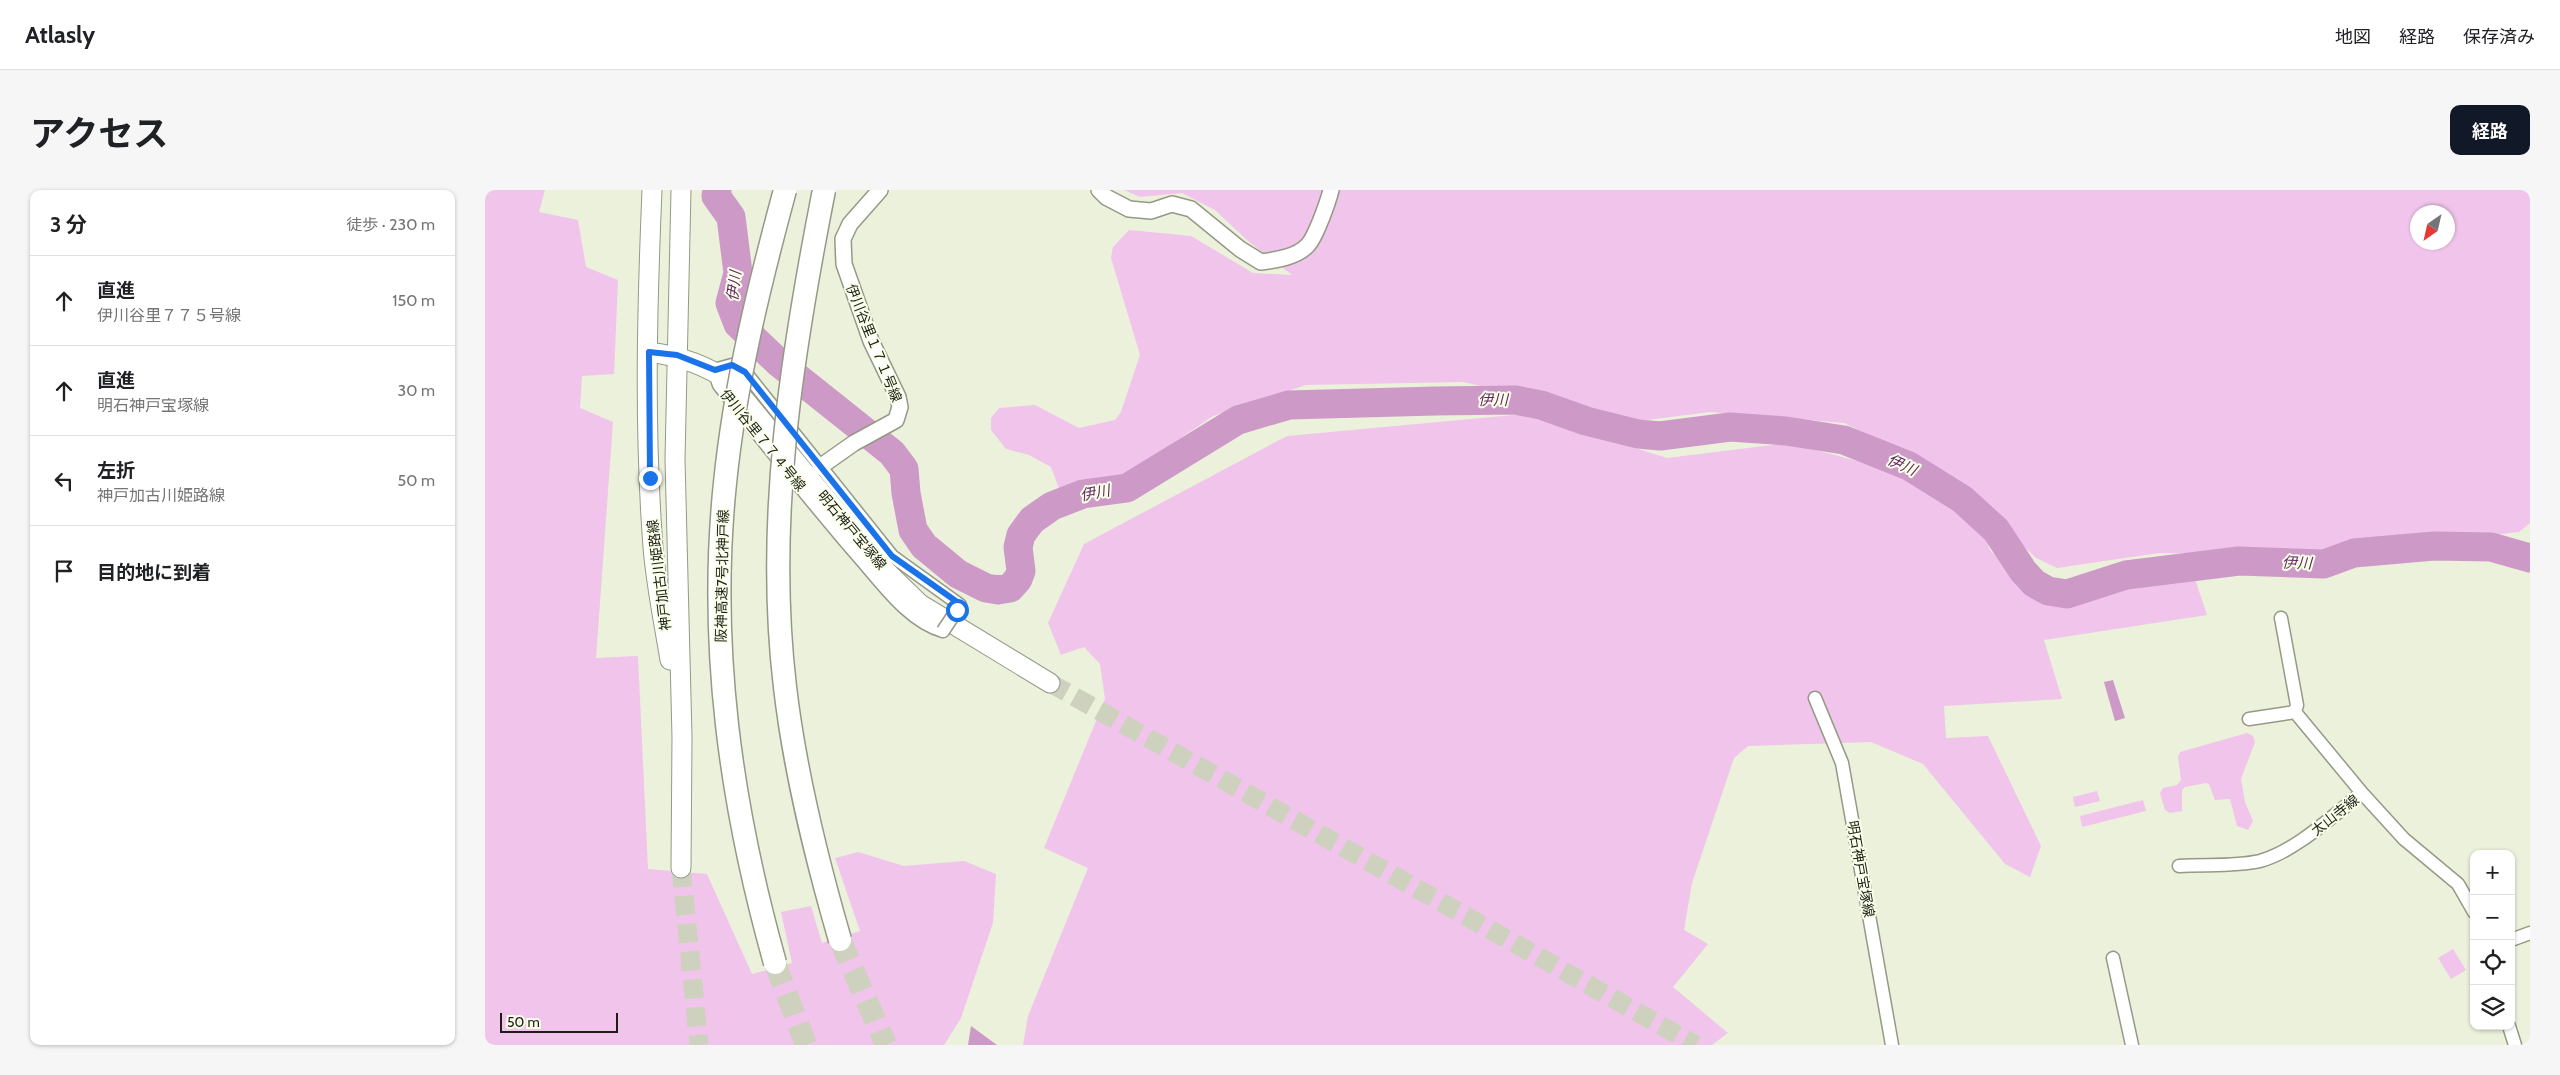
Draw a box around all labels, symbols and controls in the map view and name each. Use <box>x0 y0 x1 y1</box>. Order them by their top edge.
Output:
text: Atlasly <box>25 20 95 49</box>
text: 地図 <box>2335 26 2371 48</box>
text: 経路 <box>2399 26 2435 48</box>
text: 保存済み <box>2463 26 2535 48</box>
button: 経路 <box>2450 105 2530 155</box>
text: アクセス <box>30 112 168 155</box>
north arrow <box>2410 205 2455 250</box>
text: 3 分 <box>50 212 87 237</box>
text: 徒歩 · 230 m <box>346 215 435 234</box>
water label: 伊川 <box>723 268 745 302</box>
text: 直進 <box>97 279 135 302</box>
street label: 伊川谷里１７１号線 <box>842 281 906 405</box>
icon: ahead <box>50 287 78 315</box>
text: 150 m <box>392 291 435 310</box>
text: 伊川谷里７７５号線 <box>97 306 241 325</box>
text: 直進 <box>97 369 135 392</box>
icon: ahead <box>50 377 78 405</box>
text: 30 m <box>398 381 435 400</box>
street label: 伊川谷里７７４号線 <box>716 385 810 495</box>
water label: 伊川 <box>1478 391 1510 409</box>
text: 明石神戸宝塚線 <box>97 396 209 415</box>
water label: 伊川 <box>1885 451 1921 480</box>
text: 左折 <box>97 459 135 482</box>
icon: left <box>50 467 78 495</box>
route end <box>639 467 662 490</box>
text: 50 m <box>398 471 435 490</box>
water label: 伊川 <box>1079 481 1113 505</box>
text: 神戸加古川姫路線 <box>97 486 225 505</box>
street label: 明石神戸宝塚線 <box>814 487 890 573</box>
street label: 阪神高速7号北神戸線 <box>712 509 732 643</box>
street label: 神戸加古川姫路線 <box>643 518 675 632</box>
water label: 伊川 <box>2282 553 2314 573</box>
icon: arrive <box>50 557 78 585</box>
text: 目的地に到着 <box>97 561 211 584</box>
route start <box>946 599 969 622</box>
street label: 太山寺線 <box>2307 791 2363 839</box>
street label: 明石神戸宝塚線 <box>1844 819 1878 919</box>
map controls <box>2470 850 2515 1030</box>
button: + <box>2470 850 2515 895</box>
button: − <box>2470 895 2515 940</box>
button: locate <box>2470 940 2515 985</box>
button: layers <box>2470 985 2515 1030</box>
scale bar <box>500 1010 617 1033</box>
text: 50 m <box>507 1013 540 1031</box>

